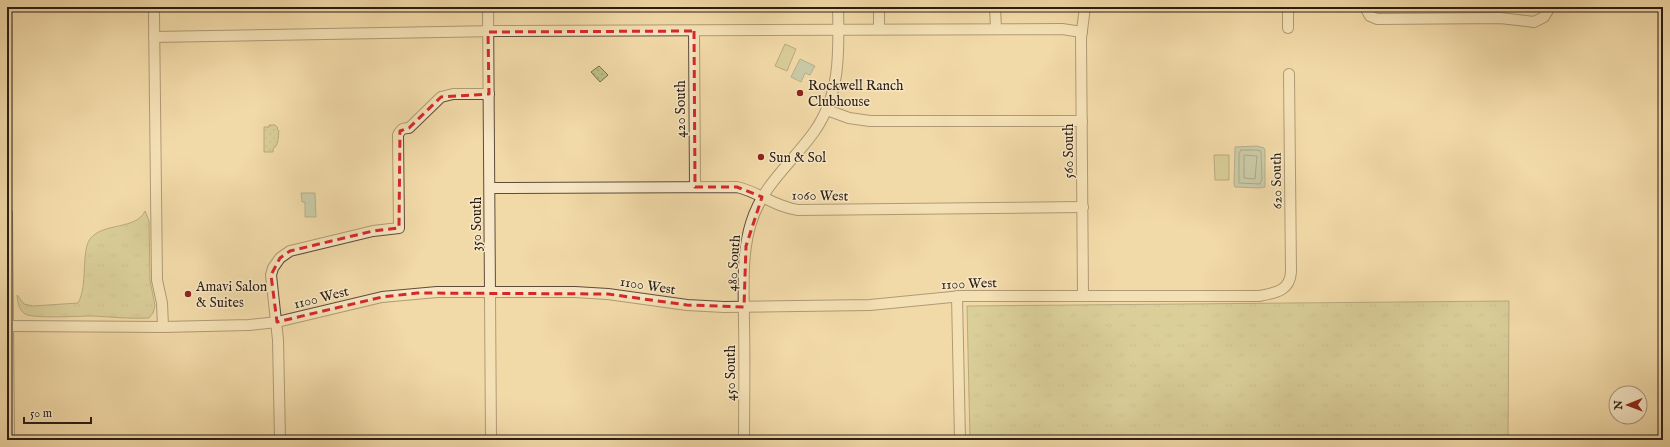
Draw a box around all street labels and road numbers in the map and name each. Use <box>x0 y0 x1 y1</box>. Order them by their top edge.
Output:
street label: 420 South <box>672 80 690 138</box>
street label: 560 South <box>1060 123 1078 179</box>
street label: 620 South <box>1267 152 1286 209</box>
street label: 1060 West <box>791 187 849 205</box>
street label: 350 South <box>468 196 486 251</box>
street label: 480 South <box>723 234 745 292</box>
street label: 1100 West <box>619 273 677 299</box>
street label: 1100 West <box>941 274 998 294</box>
street label: 1100 West <box>292 282 351 313</box>
street label: 450 South <box>722 344 740 401</box>

